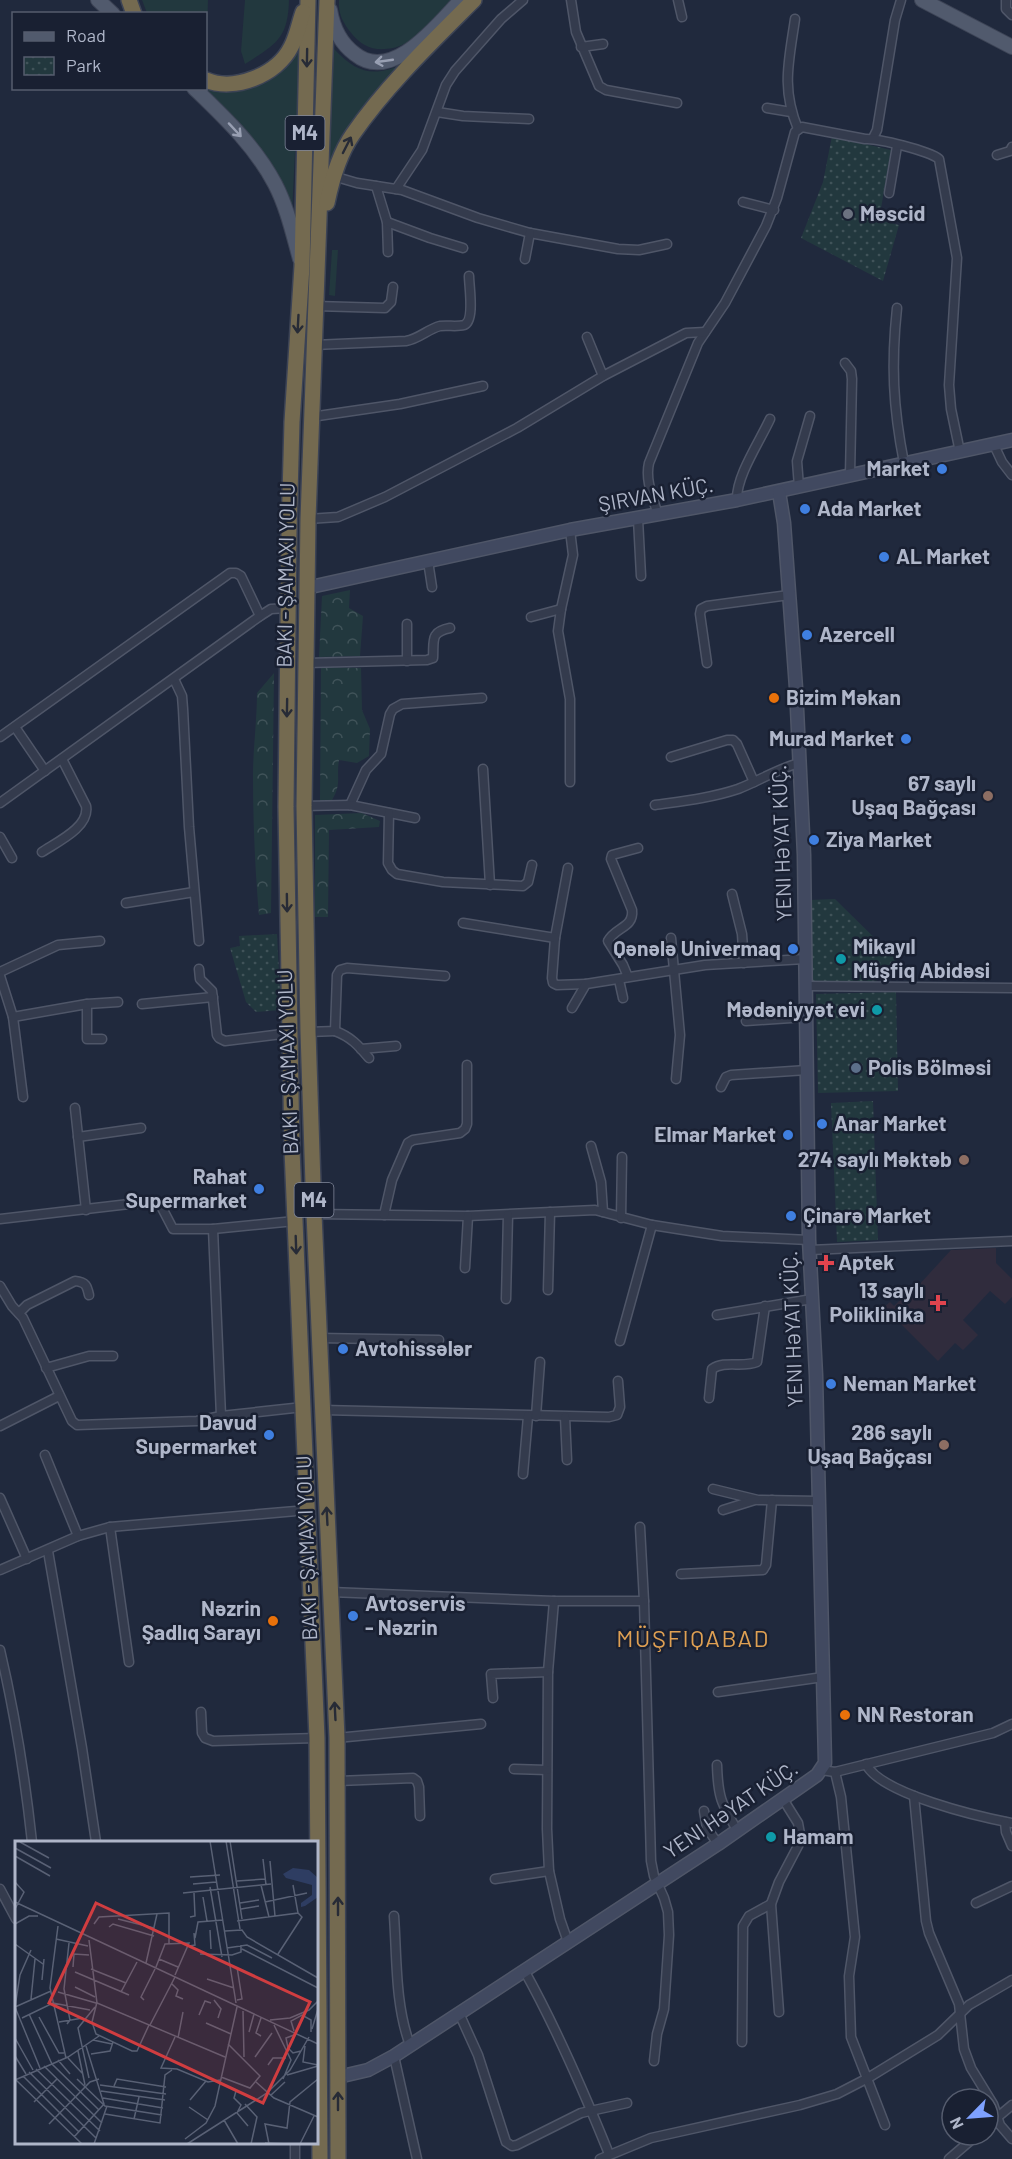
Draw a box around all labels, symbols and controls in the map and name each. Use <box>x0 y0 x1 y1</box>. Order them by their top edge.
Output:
legend <box>12 12 207 90</box>
text: Road <box>66 24 106 46</box>
one-way arrow <box>301 48 313 68</box>
text: Park <box>66 54 101 76</box>
one-way arrow <box>375 55 394 66</box>
road number: M4 <box>286 116 324 150</box>
one-way arrow <box>228 122 243 137</box>
one-way arrow <box>342 136 353 154</box>
place label: Məscid <box>860 200 926 225</box>
marker: Məscid <box>841 207 855 221</box>
one-way arrow <box>293 314 304 334</box>
place label: Market <box>866 455 930 480</box>
marker: Market <box>935 462 949 476</box>
street label: ŞIRVAN KÜÇ. <box>596 471 715 516</box>
street label: BAKI - ŞAMAXI YOLU <box>270 482 299 668</box>
place label: Ada Market <box>817 495 921 520</box>
marker: Ada Market <box>798 502 812 516</box>
place label: AL Market <box>896 543 990 568</box>
marker: AL Market <box>877 550 891 564</box>
place label: Azercell <box>819 621 895 646</box>
marker: Azercell <box>800 628 814 642</box>
place label: Bizim Məkan <box>786 684 901 709</box>
marker: Bizim Məkan <box>767 691 781 705</box>
one-way arrow <box>281 698 293 718</box>
place label: Murad Market <box>769 725 894 750</box>
marker: Murad Market <box>899 732 913 746</box>
street label: YENI HƏYAT KÜÇ. <box>765 764 796 922</box>
place label: 67 saylı Uşaq Bağçası <box>851 770 976 819</box>
marker: 67 saylı Uşaq Bağçası <box>981 789 995 803</box>
place label: Ziya Market <box>826 826 932 851</box>
marker: Ziya Market <box>807 833 821 847</box>
one-way arrow <box>281 893 293 913</box>
place label: Mikayıl Müşfiq Abidəsi <box>853 933 990 982</box>
place label: Qənələ Univermaq <box>613 935 781 960</box>
marker: Qənələ Univermaq <box>786 942 800 956</box>
marker: Mikayıl Müşfiq Abidəsi <box>834 952 848 966</box>
street label: BAKI - ŞAMAXI YOLU <box>271 969 302 1155</box>
place label: Mədəniyyət evi <box>726 996 865 1021</box>
marker: Mədəniyyət evi <box>870 1003 884 1017</box>
place label: Polis Bölməsi <box>868 1054 991 1079</box>
marker: Polis Bölməsi <box>849 1061 863 1075</box>
place label: Anar Market <box>834 1110 946 1135</box>
marker: Anar Market <box>815 1117 829 1131</box>
place label: Elmar Market <box>654 1121 776 1146</box>
marker: Elmar Market <box>781 1128 795 1142</box>
place label: 274 saylı Məktəb <box>798 1146 952 1171</box>
marker: 274 saylı Məktəb <box>957 1153 971 1167</box>
place label: Rahat Supermarket <box>126 1163 247 1212</box>
marker: Rahat Supermarket <box>252 1182 266 1196</box>
road number: M4 <box>294 1183 334 1217</box>
place label: Çinarə Market <box>803 1202 931 1227</box>
marker: Çinarə Market <box>784 1209 798 1223</box>
one-way arrow <box>291 1235 302 1255</box>
place label: Aptek <box>838 1249 895 1274</box>
street label: YENI HƏYAT KÜÇ. <box>776 1250 807 1408</box>
marker: Aptek <box>819 1256 833 1270</box>
place label: 13 saylı Poliklinika <box>830 1277 924 1326</box>
marker: 13 saylı Poliklinika <box>929 1294 947 1312</box>
place label: Avtohissələr <box>355 1335 472 1360</box>
marker: Avtohissələr <box>336 1342 350 1356</box>
place label: Neman Market <box>843 1370 976 1395</box>
marker: Neman Market <box>824 1377 838 1391</box>
place label: Davud Supermarket <box>136 1409 257 1458</box>
place label: 286 saylı Uşaq Bağçası <box>807 1419 932 1468</box>
marker: Davud Supermarket <box>262 1428 276 1442</box>
marker: 286 saylı Uşaq Bağçası <box>937 1438 951 1452</box>
street label: BAKI - ŞAMAXI YOLU <box>290 1455 321 1641</box>
one-way arrow <box>321 1506 332 1526</box>
place label: Avtoservis - Nəzrin <box>365 1590 466 1639</box>
place label: Nəzrin Şadlıq Sarayı <box>142 1595 261 1644</box>
marker: Avtoservis - Nəzrin <box>346 1609 360 1623</box>
marker: Nəzrin Şadlıq Sarayı <box>266 1614 280 1628</box>
district label: MÜŞFIQABAD <box>616 1623 770 1652</box>
one-way arrow <box>330 1701 341 1721</box>
place label: NN Restoran <box>857 1701 974 1726</box>
marker: NN Restoran <box>838 1708 852 1722</box>
street label: YENI HƏYAT KÜÇ. <box>658 1755 802 1863</box>
place label: Hamam <box>783 1823 853 1848</box>
marker: Hamam <box>764 1830 778 1844</box>
inset map <box>15 1841 318 2144</box>
one-way arrow <box>332 1896 344 1916</box>
north arrow <box>940 2087 1000 2147</box>
one-way arrow <box>332 2091 344 2111</box>
text: N <box>945 2115 967 2132</box>

